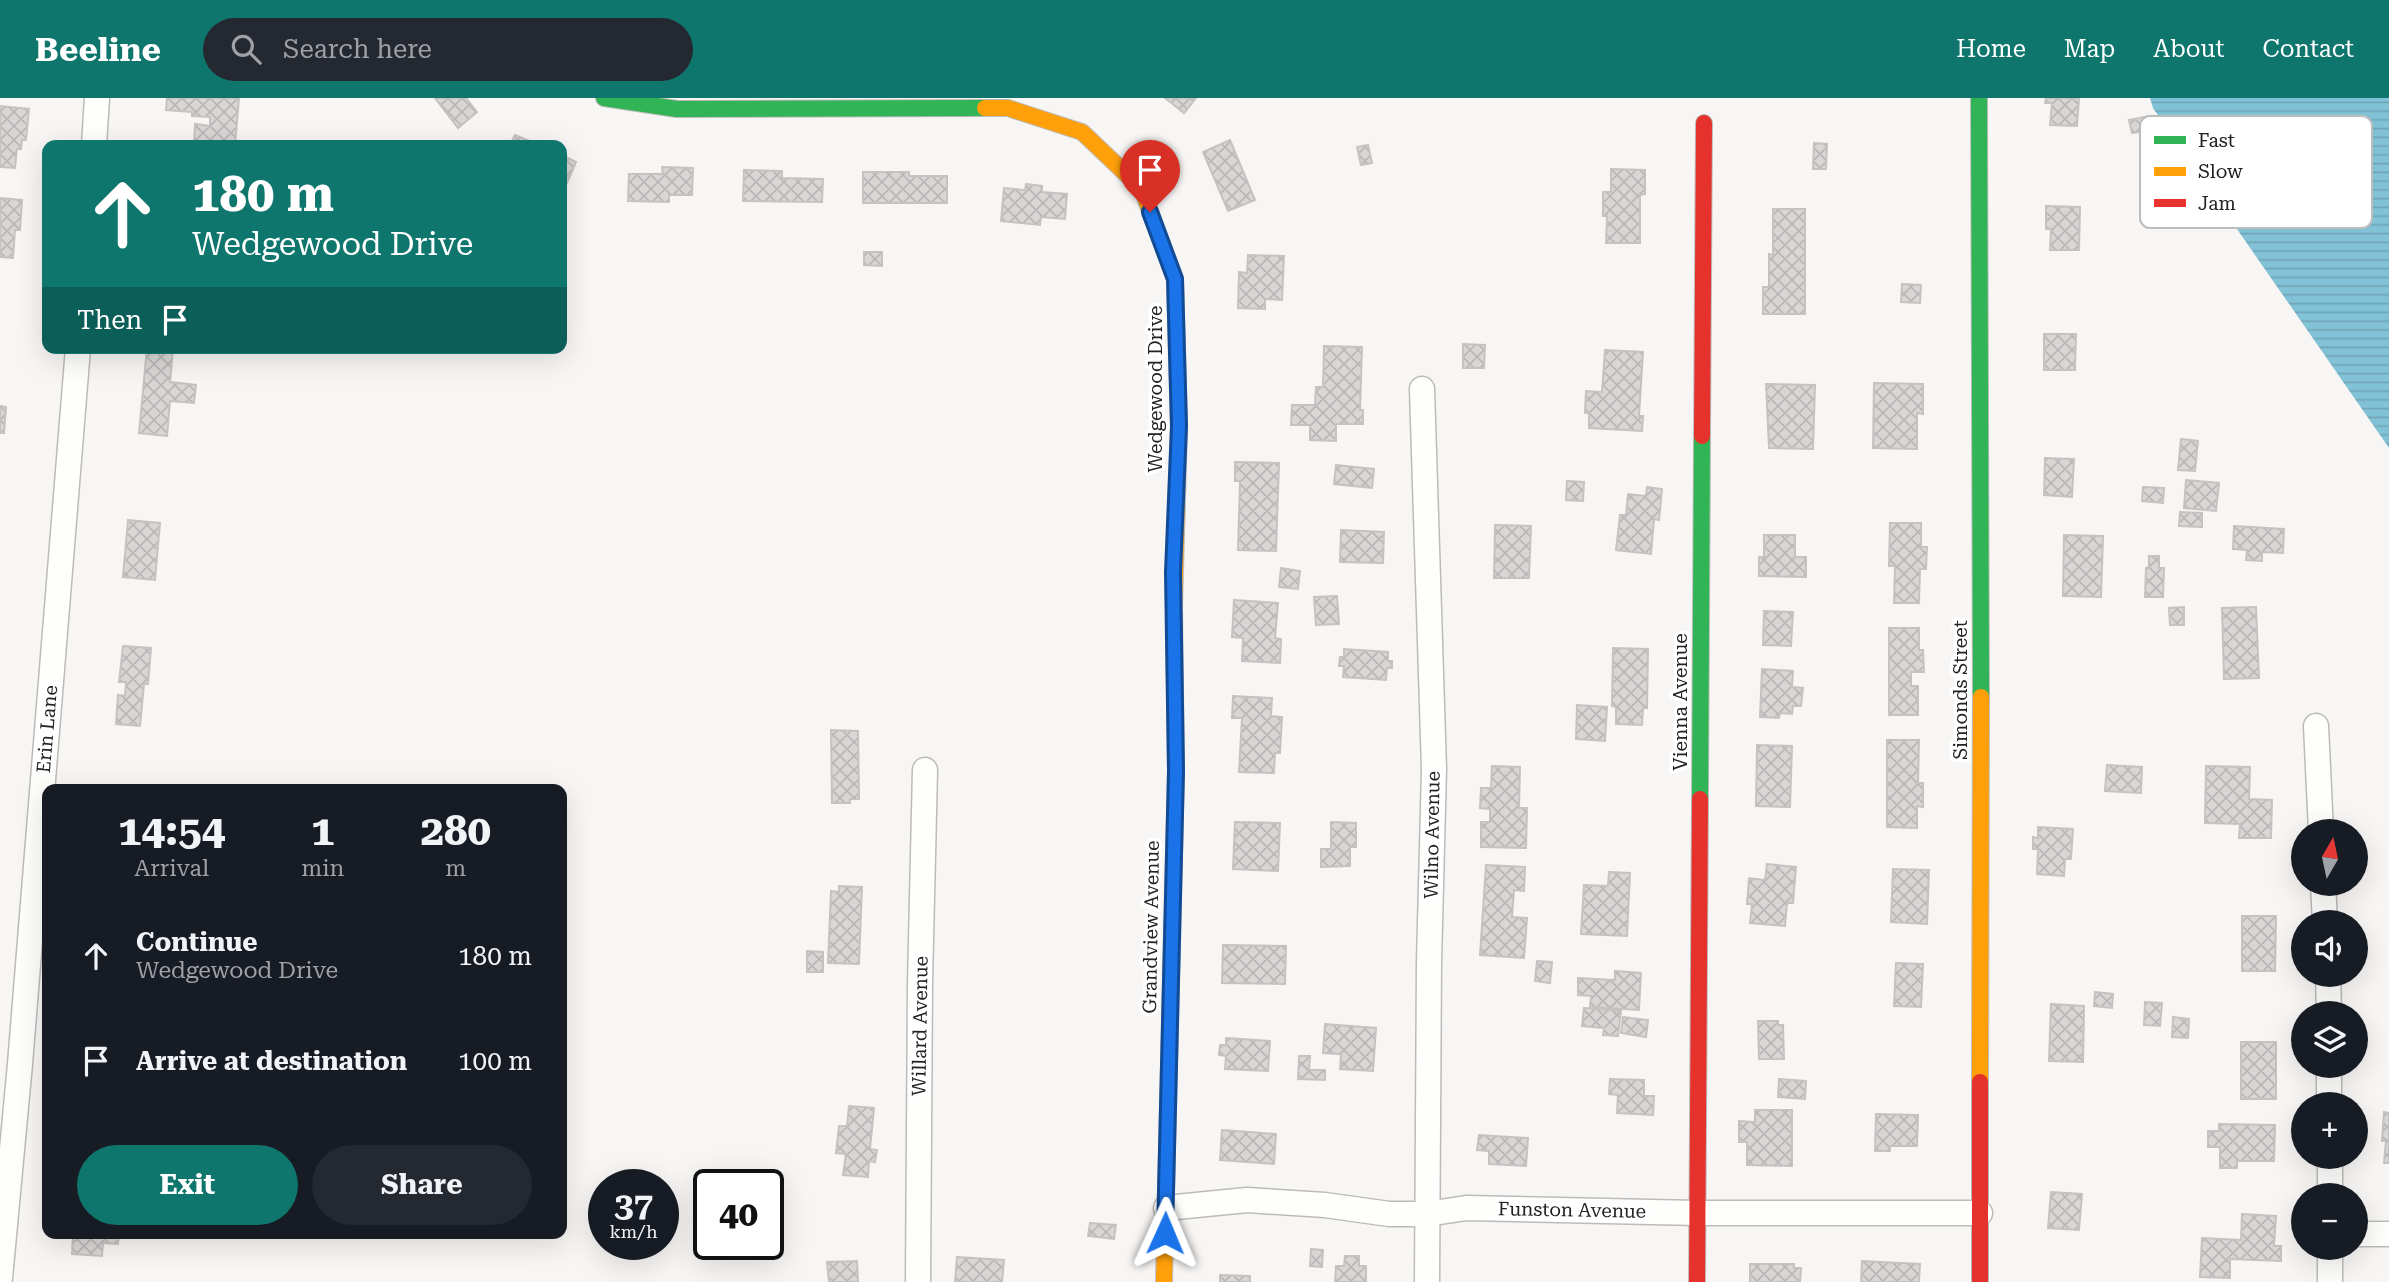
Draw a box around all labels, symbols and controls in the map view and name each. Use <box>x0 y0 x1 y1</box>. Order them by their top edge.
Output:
search box <box>203 18 693 81</box>
text: Beeline <box>35 30 161 69</box>
icon: search <box>227 30 265 68</box>
text: Search here <box>283 34 432 64</box>
text: Home <box>1956 35 2026 63</box>
text: Map <box>2064 35 2115 63</box>
text: About <box>2153 35 2224 63</box>
text: Contact <box>2262 35 2354 63</box>
legend <box>2140 116 2372 228</box>
text: Fast <box>2198 129 2235 152</box>
pin <box>1120 140 1180 212</box>
icon: arrive <box>1131 151 1169 189</box>
text: Slow <box>2198 160 2243 183</box>
text: 180 m <box>192 166 334 223</box>
icon: ahead <box>77 168 168 259</box>
text: Jam <box>2198 192 2236 215</box>
text: Wedgewood Drive <box>192 225 473 263</box>
icon: arrive <box>156 301 194 339</box>
text: Then <box>77 305 142 335</box>
street label: Wedgewood Drive <box>1144 305 1167 473</box>
street label: Simonds Street <box>1949 620 1972 760</box>
street label: Vienna Avenue <box>1669 633 1692 771</box>
street label: Erin Lane <box>32 684 62 774</box>
street label: Wilno Avenue <box>1419 771 1445 899</box>
text: 14:54 <box>118 806 225 855</box>
text: 1 <box>311 806 335 855</box>
text: 280 <box>420 806 491 855</box>
north arrow <box>2291 819 2368 896</box>
map controls <box>2291 819 2368 1260</box>
street label: Grandview Avenue <box>1138 840 1164 1014</box>
text: Arrival <box>134 855 209 882</box>
text: min <box>301 855 344 882</box>
text: m <box>445 855 466 882</box>
button: sound <box>2291 910 2368 987</box>
text: Continue <box>136 927 258 957</box>
icon: ahead <box>77 937 115 975</box>
text: 180 m <box>458 941 532 971</box>
street label: Willard Avenue <box>907 956 933 1096</box>
text: Wedgewood Drive <box>136 957 338 984</box>
button: layers <box>2291 1001 2368 1078</box>
icon: arrive <box>77 1042 115 1080</box>
text: Arrive at destination <box>136 1046 407 1076</box>
text: 100 m <box>458 1046 532 1076</box>
button: + <box>2291 1092 2368 1169</box>
button: Exit <box>77 1145 298 1225</box>
button: Share <box>312 1145 532 1225</box>
speed limit sign: 40 <box>693 1169 784 1260</box>
button: − <box>2291 1183 2368 1260</box>
text: 37 <box>614 1185 653 1226</box>
position arrow <box>1128 1196 1202 1270</box>
street label: Funston Avenue <box>1498 1197 1646 1223</box>
text: km/h <box>609 1221 658 1242</box>

